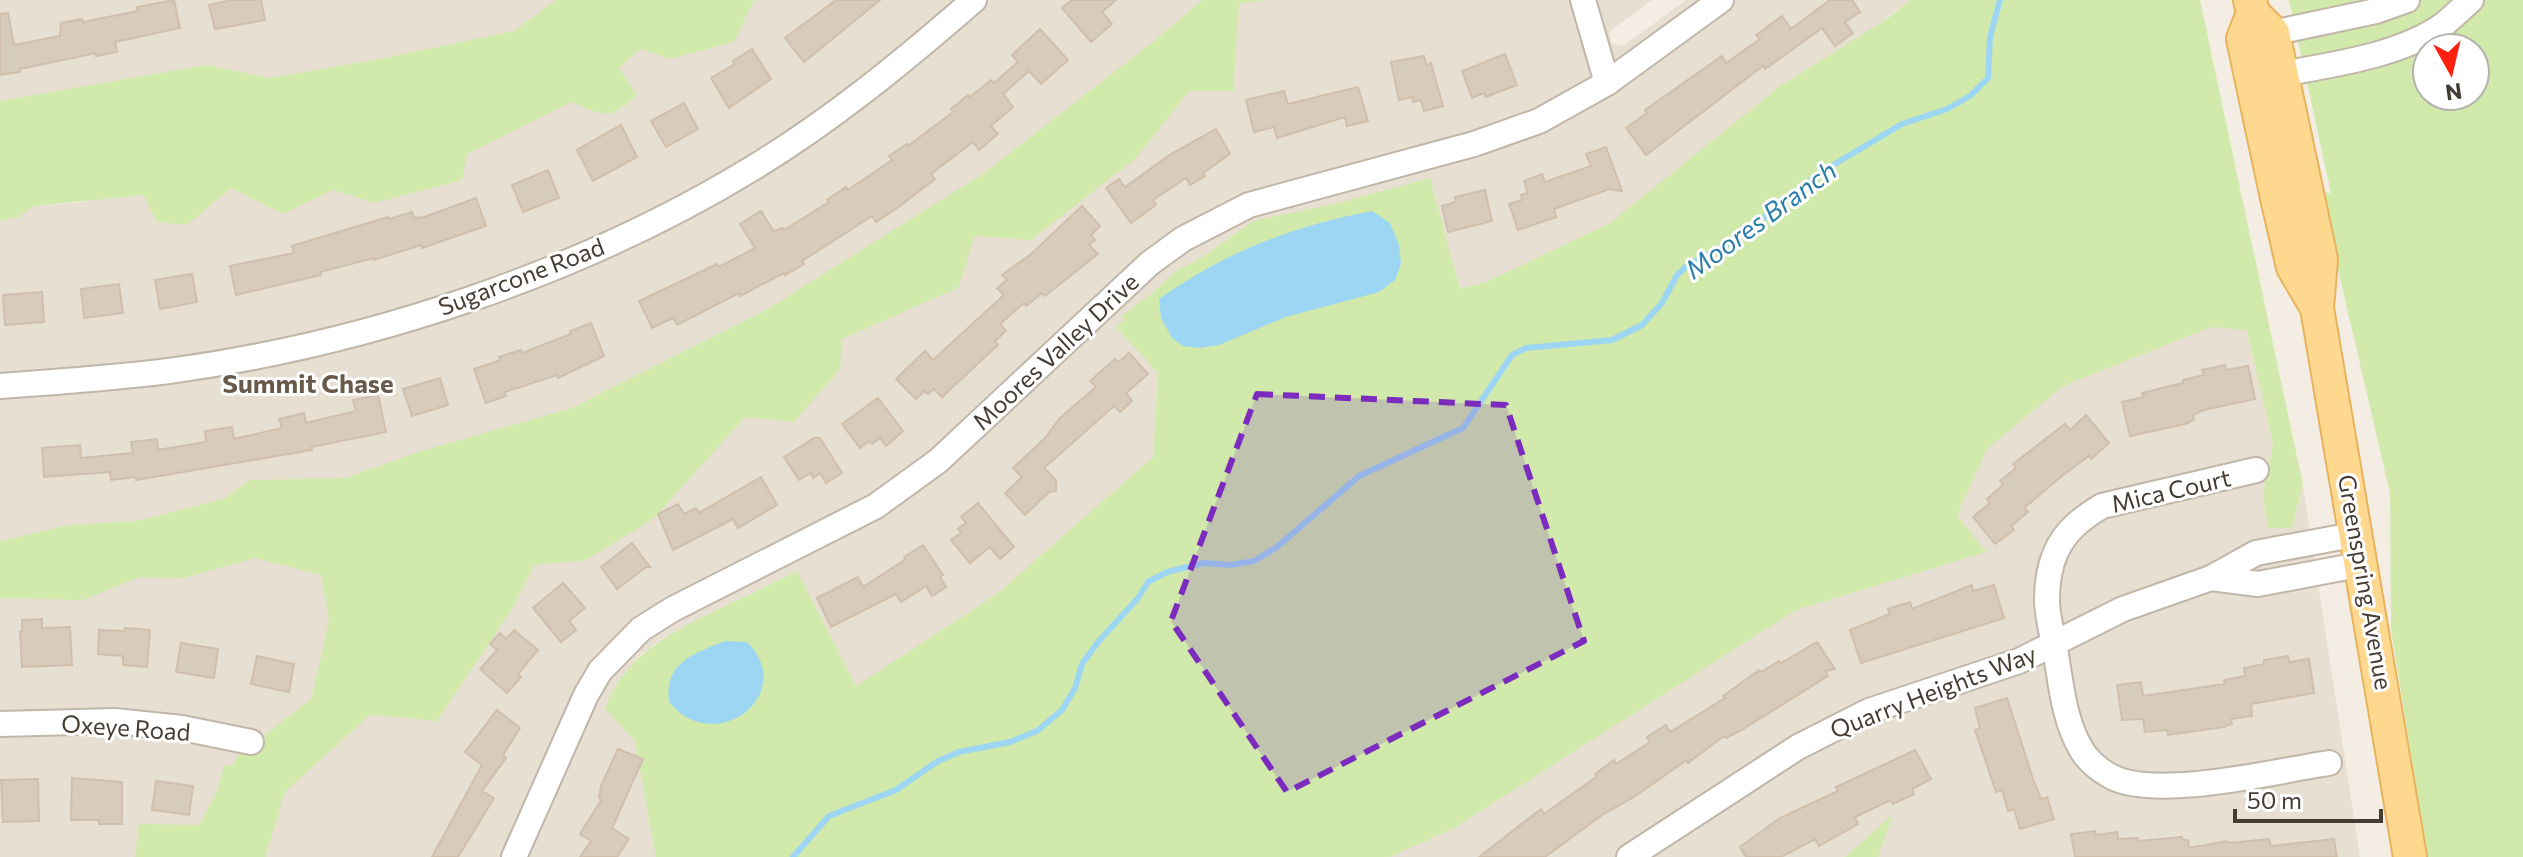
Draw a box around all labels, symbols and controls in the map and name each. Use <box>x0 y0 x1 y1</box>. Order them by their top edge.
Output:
north arrow <box>2411 32 2491 112</box>
text: N <box>2444 78 2464 107</box>
water label: Moores Branch <box>1678 154 1842 284</box>
street label: Sugarcone Road <box>434 231 608 321</box>
street label: Moores Valley Drive <box>966 267 1144 435</box>
district label: Summit Chase <box>222 367 394 398</box>
street label: Mica Court <box>2108 462 2234 518</box>
street label: Greenspring Avenue <box>2333 472 2399 692</box>
street label: Quarry Heights Way <box>1826 638 2040 744</box>
street label: Oxeye Road <box>61 708 191 746</box>
scale bar <box>2235 773 2381 823</box>
text: 50 m <box>2247 785 2302 814</box>

